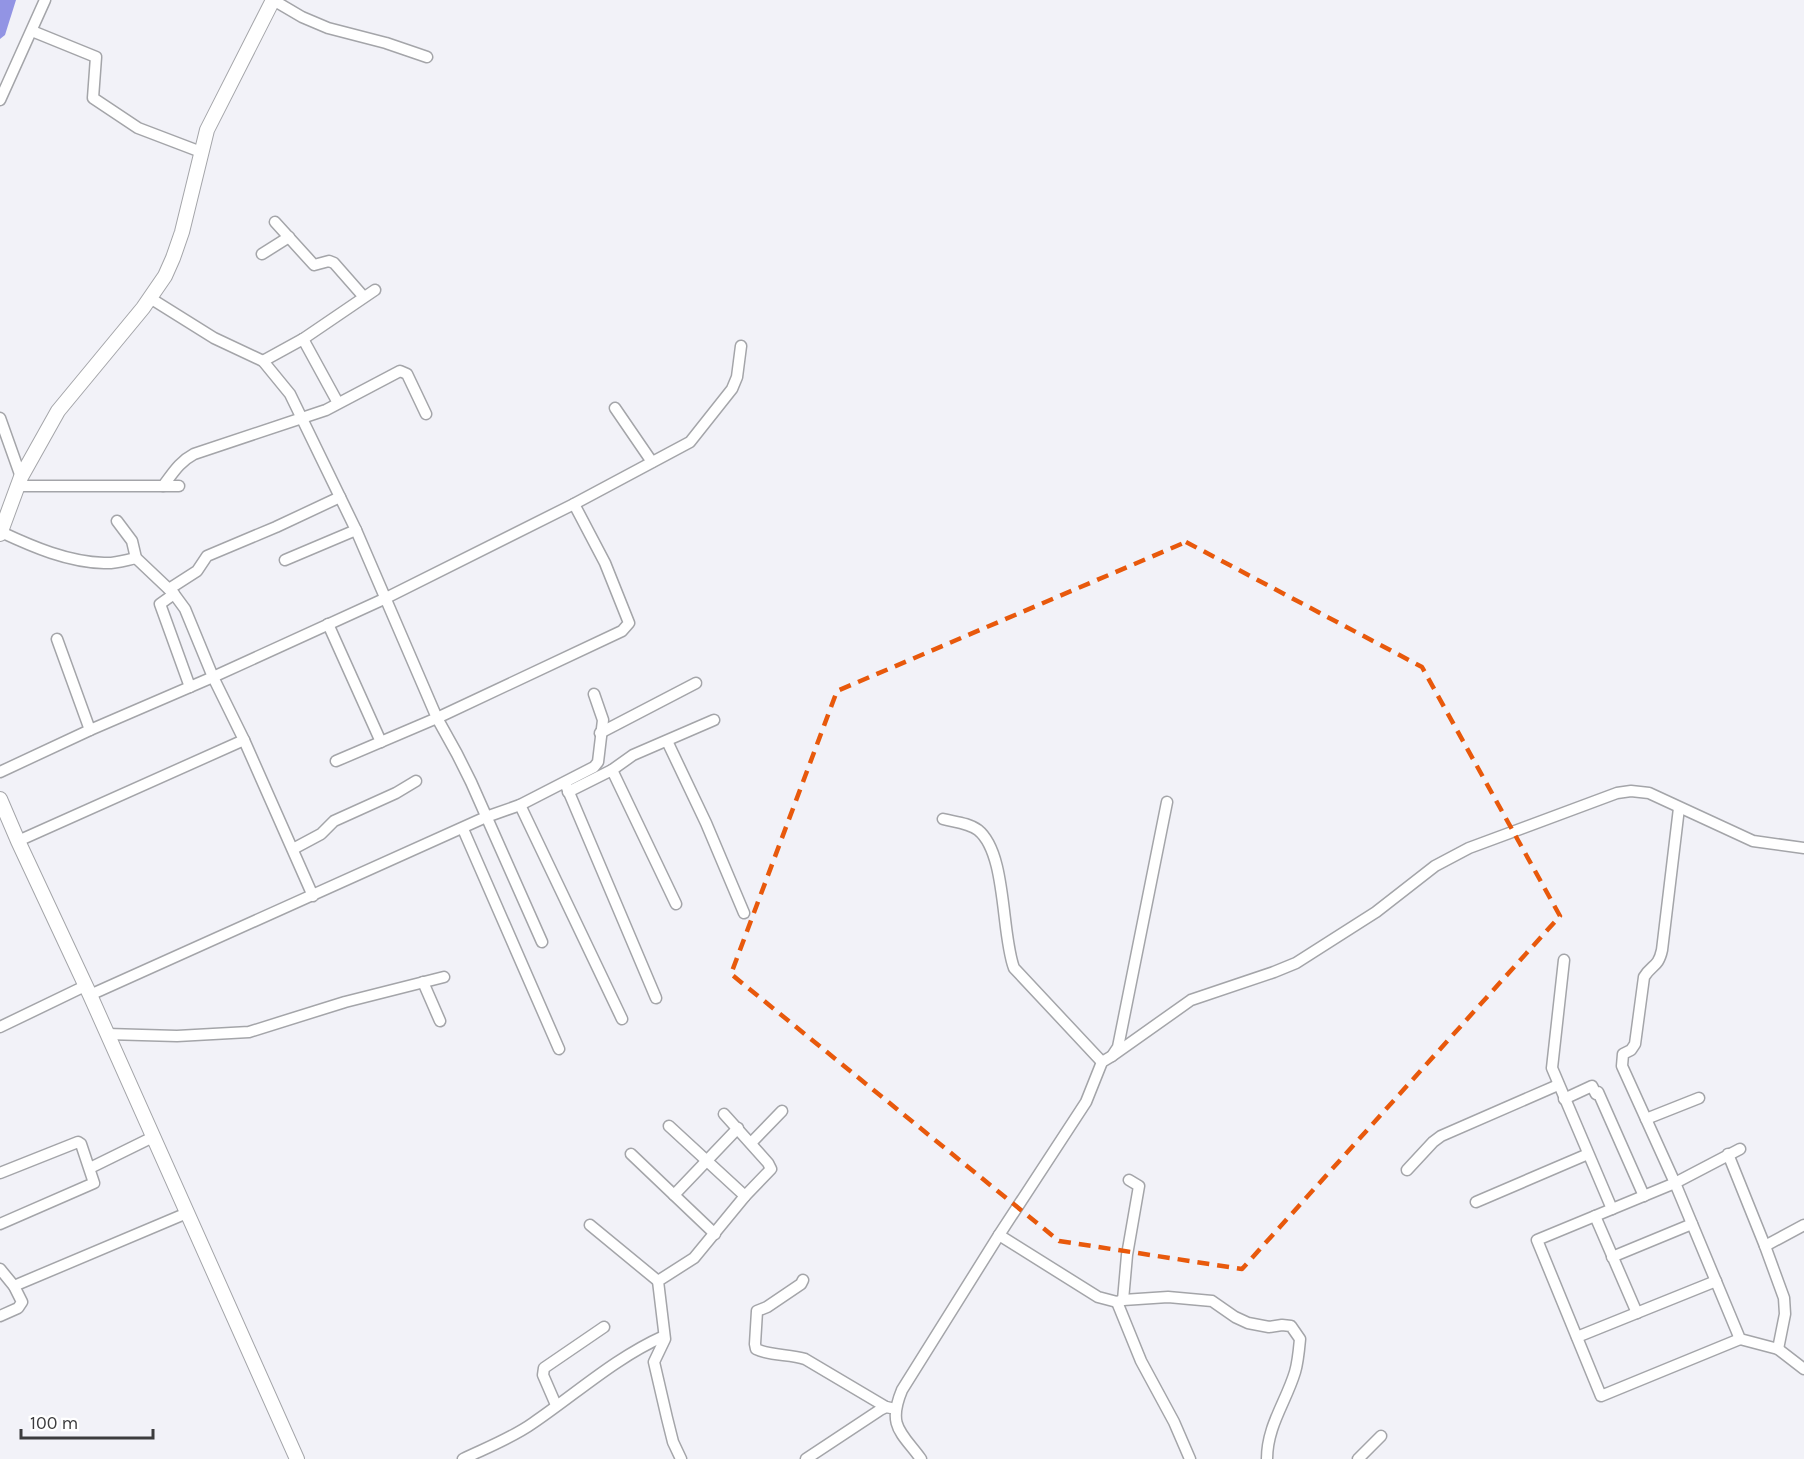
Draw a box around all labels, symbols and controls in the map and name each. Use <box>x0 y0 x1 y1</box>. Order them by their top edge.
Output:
scale bar <box>21 1402 153 1440</box>
text: 100 m <box>30 1412 78 1434</box>

